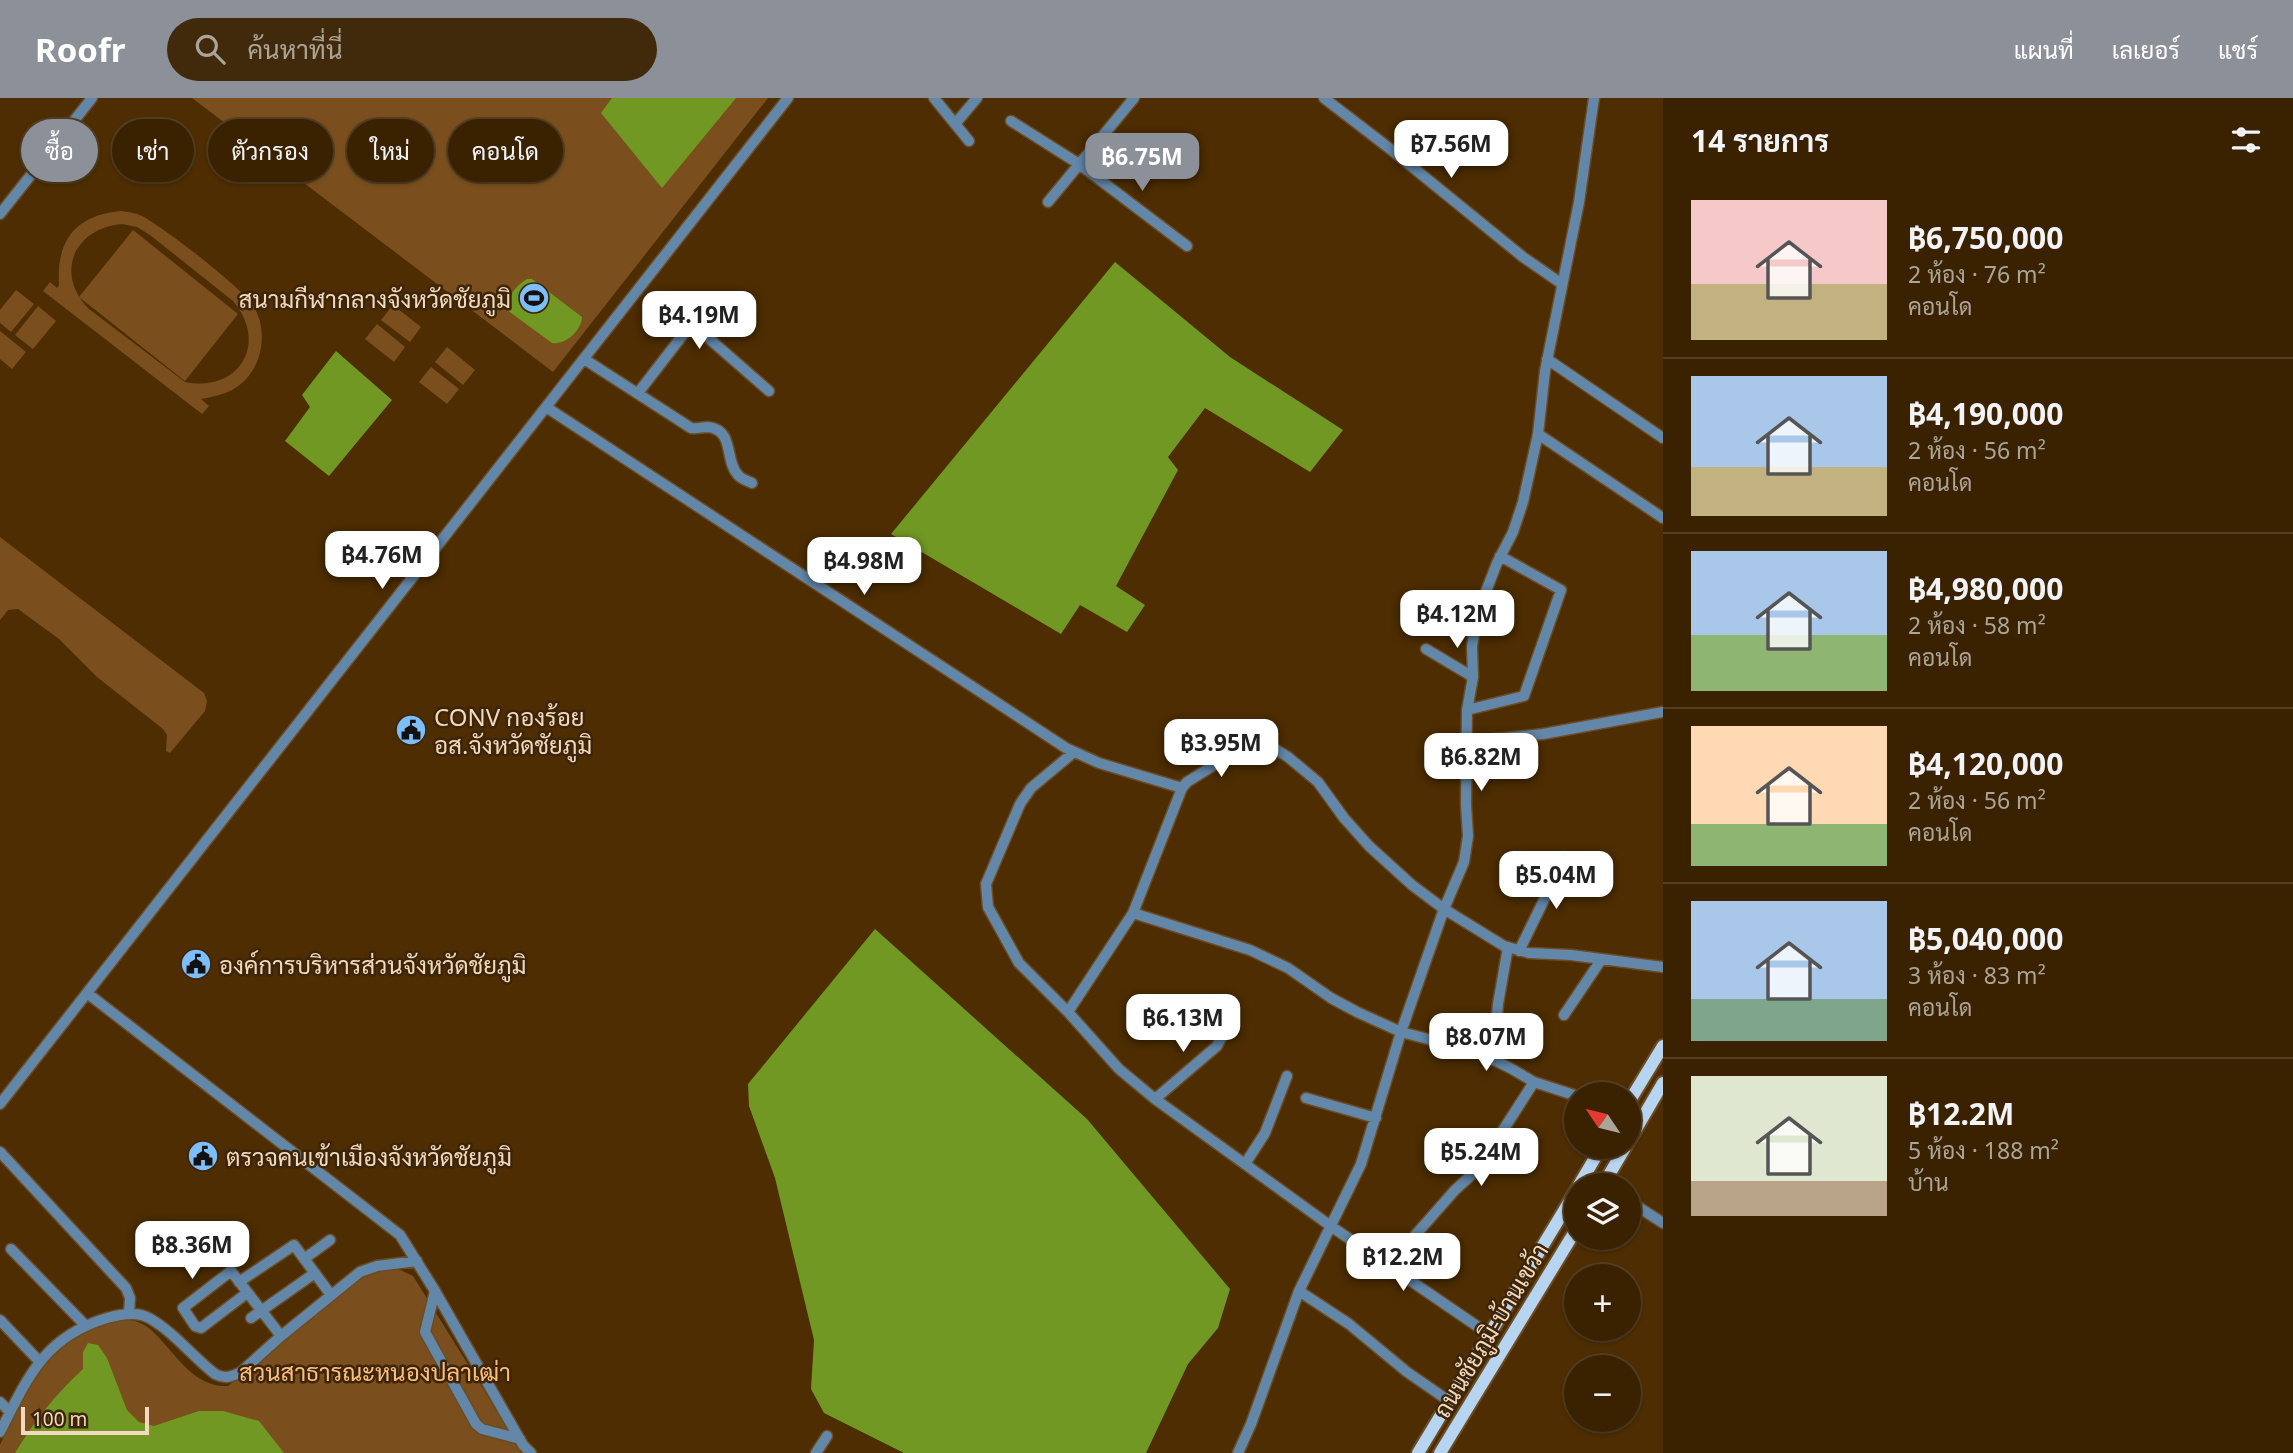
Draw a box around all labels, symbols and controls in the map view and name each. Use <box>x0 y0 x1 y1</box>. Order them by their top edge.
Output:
search box <box>167 18 657 81</box>
text: Roofr <box>35 27 125 72</box>
icon: search <box>191 30 229 68</box>
text: ค้นหาที่นี่ <box>247 31 342 67</box>
text: แผนที่ <box>2014 33 2074 66</box>
text: เลเยอร์ <box>2112 33 2180 66</box>
text: แชร์ <box>2218 33 2258 66</box>
chip: ซื้อ <box>21 119 98 182</box>
chip: เช่า <box>112 119 194 182</box>
chip: ตัวกรอง <box>208 119 333 182</box>
chip: ใหม่ <box>347 119 434 182</box>
chip: คอนโด <box>448 119 563 182</box>
pin: ฿7.56M <box>1394 120 1508 180</box>
text: 14 รายการ <box>1691 120 1829 161</box>
icon: filters <box>2227 121 2265 159</box>
text: ฿7.56M <box>1410 127 1492 159</box>
pin: ฿6.75M <box>1085 134 1199 193</box>
text: ฿6.75M <box>1101 140 1183 172</box>
text: ฿6,750,000 <box>1908 217 2063 258</box>
icon: home <box>1747 228 1831 312</box>
text: 2 ห้อง · 76 m² <box>1908 258 2046 290</box>
sports icon: สนามกีฬากลางจังหวัดชัยภูมิ <box>517 281 551 315</box>
place label: สนามกีฬากลางจังหวัดชัยภูมิ <box>239 282 511 317</box>
text: คอนโด <box>1908 290 1972 322</box>
pin: ฿4.19M <box>642 292 756 351</box>
text: ฿4.19M <box>658 298 740 330</box>
text: ฿4,190,000 <box>1908 393 2063 434</box>
icon: home <box>1747 404 1831 488</box>
text: 2 ห้อง · 56 m² <box>1908 434 2046 466</box>
text: คอนโด <box>1908 466 1972 498</box>
pin: ฿4.76M <box>325 532 439 591</box>
text: ฿4.76M <box>341 538 423 570</box>
pin: ฿4.98M <box>807 538 921 597</box>
text: ฿4.98M <box>823 544 905 576</box>
text: ฿4,980,000 <box>1908 568 2063 609</box>
icon: home <box>1747 579 1831 663</box>
pin: ฿4.12M <box>1400 590 1514 650</box>
text: ฿4.12M <box>1416 597 1498 629</box>
text: 2 ห้อง · 58 m² <box>1908 609 2046 641</box>
text: คอนโด <box>1908 641 1972 673</box>
place label: CONV กองร้อย อส.จังหวัดชัยภูมิ <box>434 700 592 763</box>
public building icon: CONV กองร้อย อส.จังหวัดชัยภูมิ <box>394 713 428 747</box>
pin: ฿3.95M <box>1164 720 1278 779</box>
text: ฿3.95M <box>1180 726 1262 758</box>
pin: ฿6.82M <box>1424 734 1538 793</box>
text: ฿6.82M <box>1440 740 1522 772</box>
text: ฿4,120,000 <box>1908 743 2063 784</box>
icon: home <box>1747 754 1831 838</box>
text: 2 ห้อง · 56 m² <box>1908 784 2046 816</box>
text: คอนโด <box>1908 816 1972 848</box>
pin: ฿5.04M <box>1499 852 1613 911</box>
text: ฿5.04M <box>1515 858 1597 890</box>
text: ฿5,040,000 <box>1908 918 2063 959</box>
icon: home <box>1747 929 1831 1013</box>
public building icon: องค์การบริหารส่วนจังหวัดชัยภูมิ <box>179 947 213 981</box>
place label: องค์การบริหารส่วนจังหวัดชัยภูมิ <box>219 948 526 983</box>
text: 3 ห้อง · 83 m² <box>1908 959 2046 991</box>
text: คอนโด <box>1908 991 1972 1023</box>
pin: ฿6.13M <box>1126 995 1240 1054</box>
text: ฿6.13M <box>1142 1001 1224 1033</box>
pin: ฿8.07M <box>1429 1014 1543 1073</box>
text: ฿8.07M <box>1445 1020 1527 1052</box>
north arrow <box>1564 1082 1642 1158</box>
map controls <box>1564 1082 1641 1432</box>
text: ฿12.2M <box>1908 1093 2014 1134</box>
icon: home <box>1747 1104 1831 1188</box>
pin: ฿5.24M <box>1424 1128 1538 1188</box>
text: 5 ห้อง · 188 m² <box>1908 1134 2059 1166</box>
text: ฿5.24M <box>1440 1135 1522 1167</box>
public building icon: ตรวจคนเข้าเมืองจังหวัดชัยภูมิ <box>186 1139 220 1173</box>
place label: ตรวจคนเข้าเมืองจังหวัดชัยภูมิ <box>226 1140 512 1175</box>
text: บ้าน <box>1908 1166 1949 1198</box>
button: layers <box>1564 1173 1641 1250</box>
pin: ฿8.36M <box>135 1222 249 1281</box>
text: ฿8.36M <box>151 1228 233 1260</box>
pin: ฿12.2M <box>1346 1234 1460 1293</box>
street label: ถนนชัยภูมิ-บ้านเขว้า <box>1425 1237 1557 1424</box>
text: ฿12.2M <box>1362 1240 1444 1272</box>
button: + <box>1564 1264 1641 1341</box>
park label: สวนสาธารณะหนองปลาเฒ่า <box>239 1355 511 1388</box>
button: − <box>1564 1355 1641 1432</box>
scale bar <box>21 1404 149 1436</box>
text: 100 m <box>32 1406 87 1432</box>

